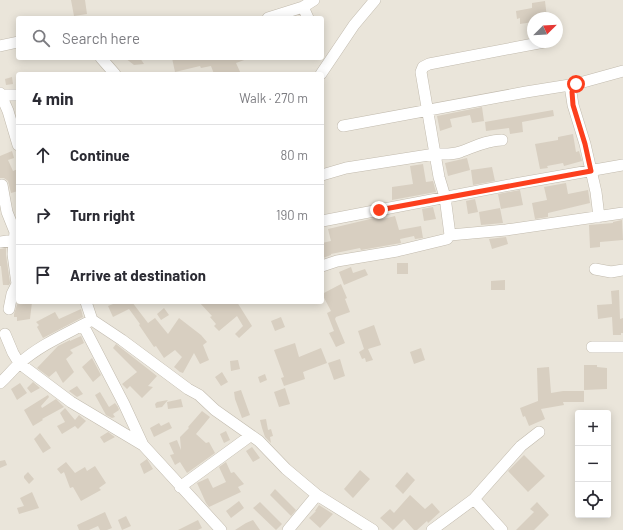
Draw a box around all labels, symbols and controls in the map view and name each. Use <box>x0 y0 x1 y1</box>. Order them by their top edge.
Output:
north arrow <box>527 12 563 48</box>
search box <box>16 16 324 60</box>
icon: search <box>30 27 52 49</box>
text: Search here <box>62 29 140 47</box>
route start <box>567 75 585 93</box>
text: 4 min <box>32 88 74 108</box>
text: Walk · 270 m <box>239 90 308 106</box>
icon: ahead <box>32 144 54 166</box>
text: Continue <box>70 146 130 164</box>
text: 80 m <box>281 147 308 163</box>
route end <box>370 201 388 219</box>
icon: right <box>32 204 54 226</box>
text: Turn right <box>70 206 135 224</box>
text: 190 m <box>276 207 308 223</box>
icon: arrive <box>32 264 54 286</box>
text: Arrive at destination <box>70 266 206 284</box>
map controls <box>575 410 611 518</box>
button: + <box>575 410 611 446</box>
button: − <box>575 446 611 482</box>
button: locate <box>575 482 611 518</box>

